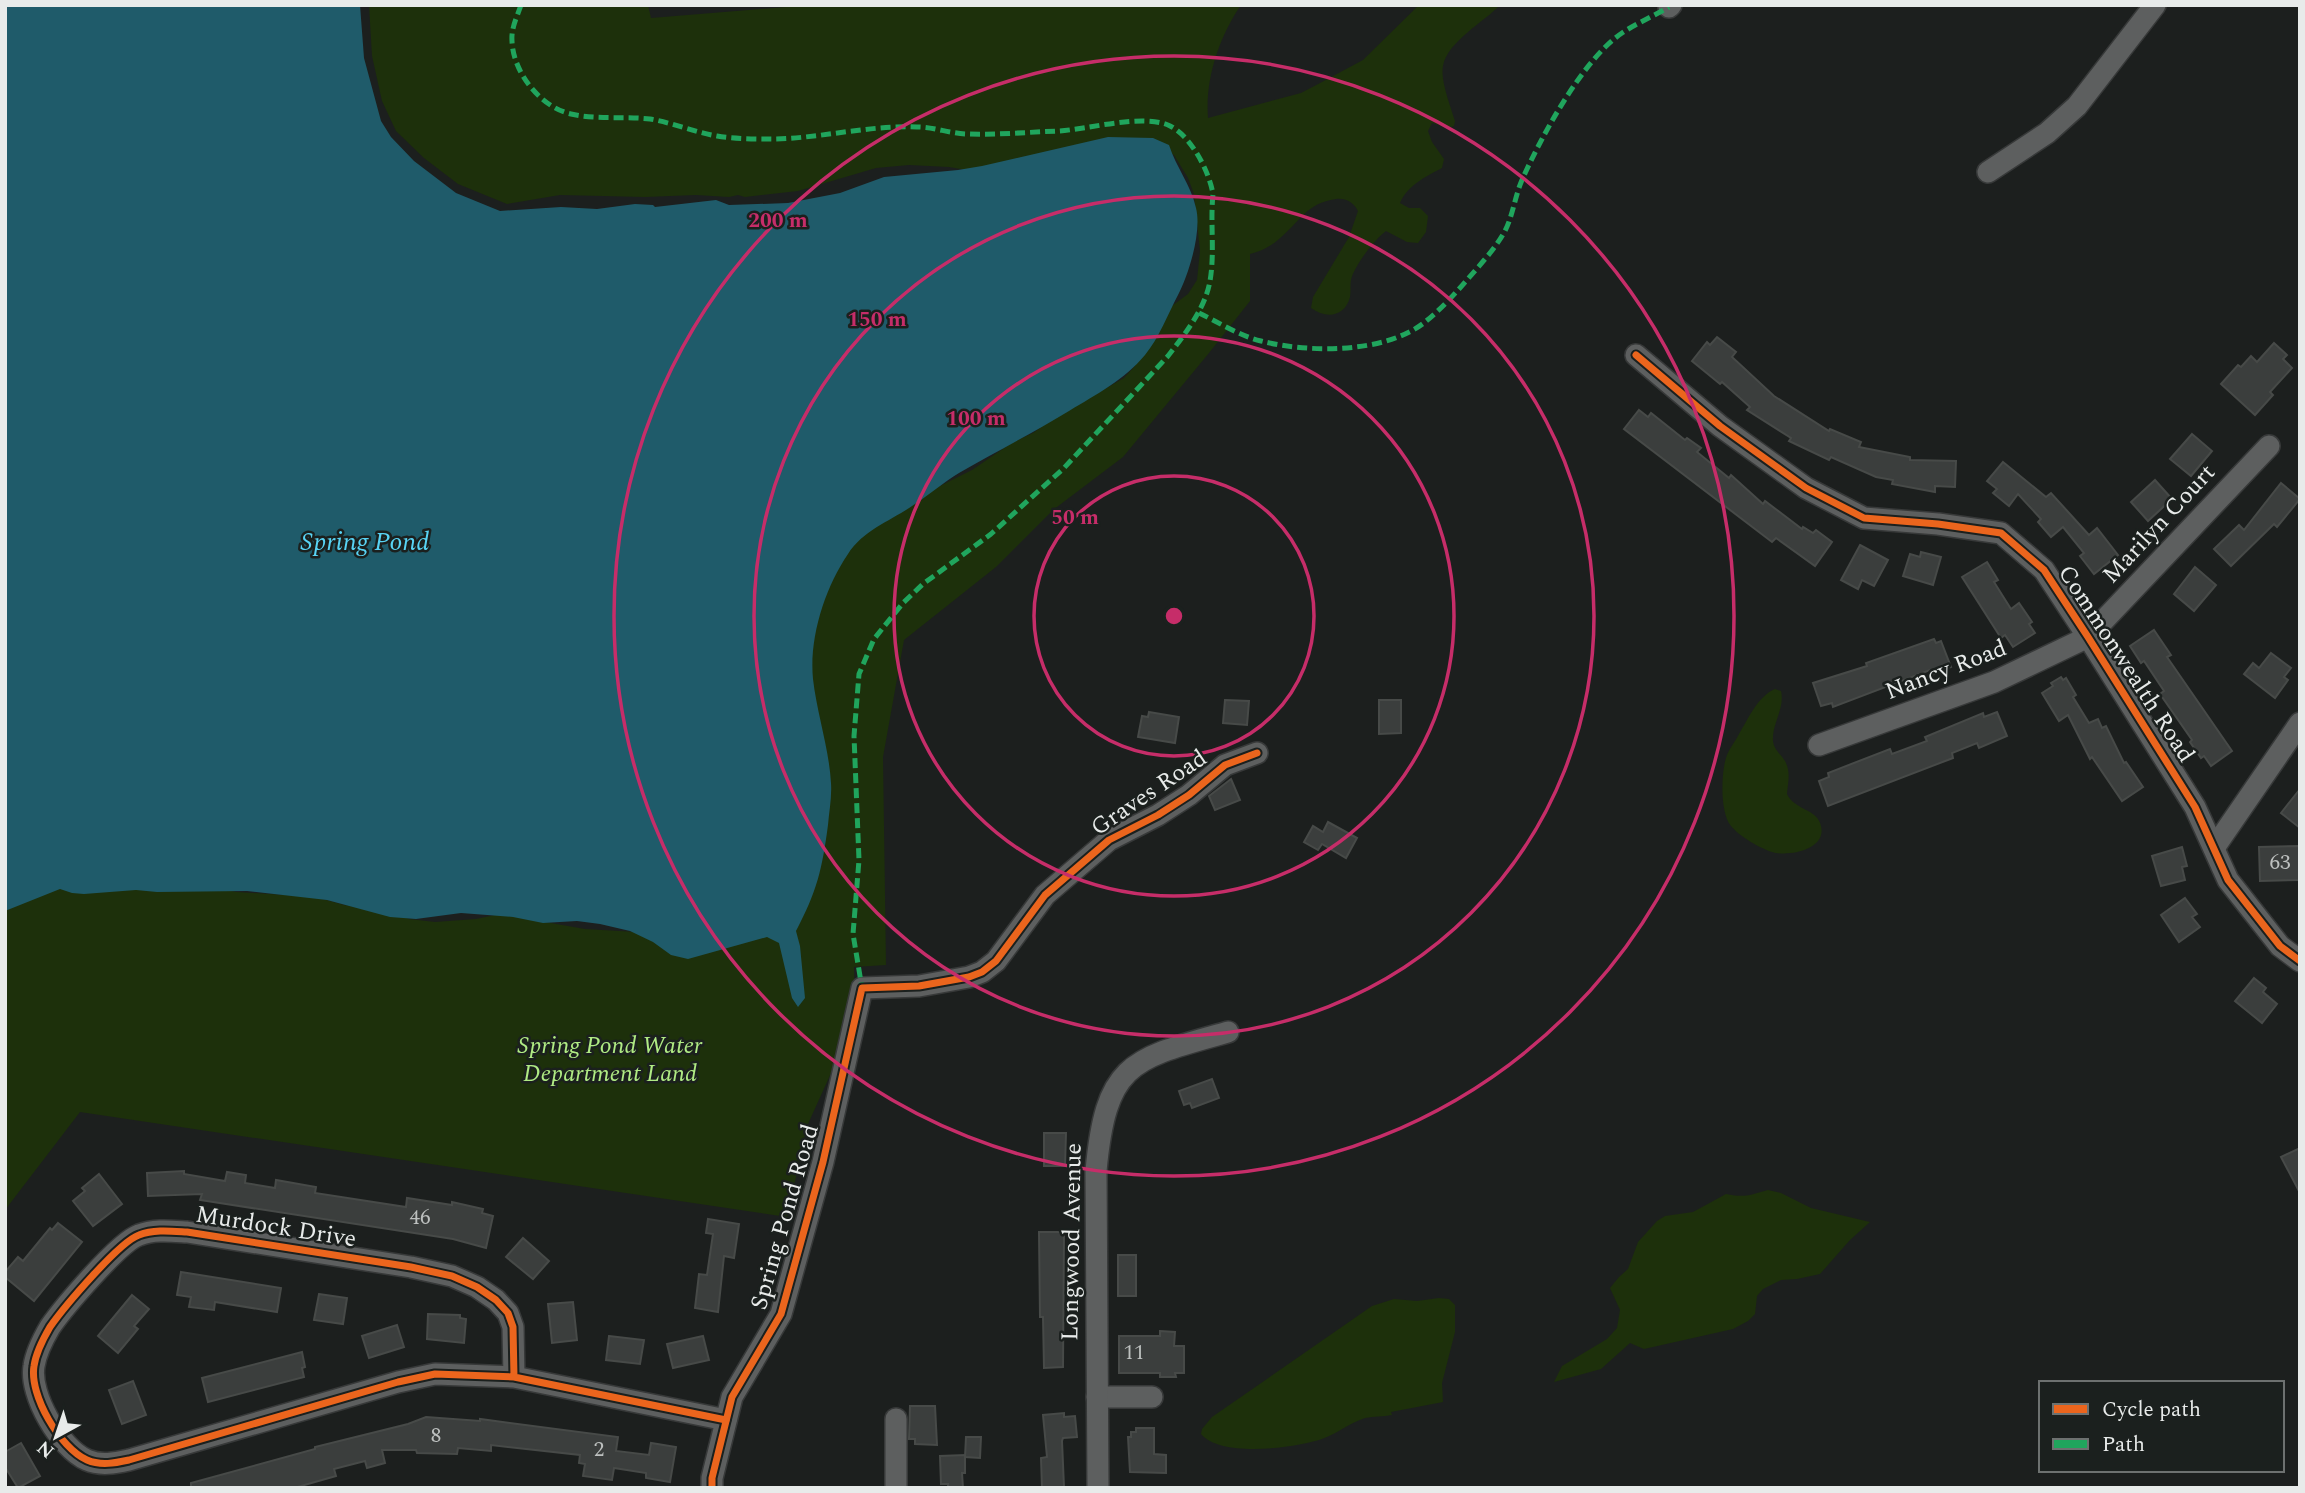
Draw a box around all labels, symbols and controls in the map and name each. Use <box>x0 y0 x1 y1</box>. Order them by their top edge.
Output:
text: 200 m <box>748 205 808 237</box>
text: 150 m <box>847 304 907 336</box>
text: 100 m <box>946 403 1006 435</box>
street label: Marilyn Court <box>2094 456 2224 592</box>
text: 50 m <box>1051 502 1099 534</box>
water label: Spring Pond <box>301 522 429 562</box>
street label: Commonwealth Road <box>2048 558 2204 770</box>
centre of rings <box>1162 604 1186 628</box>
street label: Nancy Road <box>1880 630 2012 710</box>
street label: Graves Road <box>1084 741 1214 845</box>
house number: 63 <box>2270 847 2291 879</box>
park label: Spring Pond Water Department Land <box>518 1028 703 1092</box>
street label: Spring Pond Road <box>741 1120 829 1314</box>
street label: Longwood Avenue <box>1052 1143 1092 1341</box>
street label: Murdock Drive <box>193 1197 359 1257</box>
house number: 46 <box>410 1202 431 1234</box>
house number: 11 <box>1124 1337 1145 1369</box>
legend <box>2039 1381 2284 1472</box>
text: Cycle path <box>2102 1394 2201 1426</box>
north arrow <box>21 1402 91 1472</box>
house number: 8 <box>431 1420 441 1452</box>
text: Path <box>2102 1429 2145 1461</box>
text: N <box>31 1433 61 1465</box>
house number: 2 <box>594 1434 604 1466</box>

